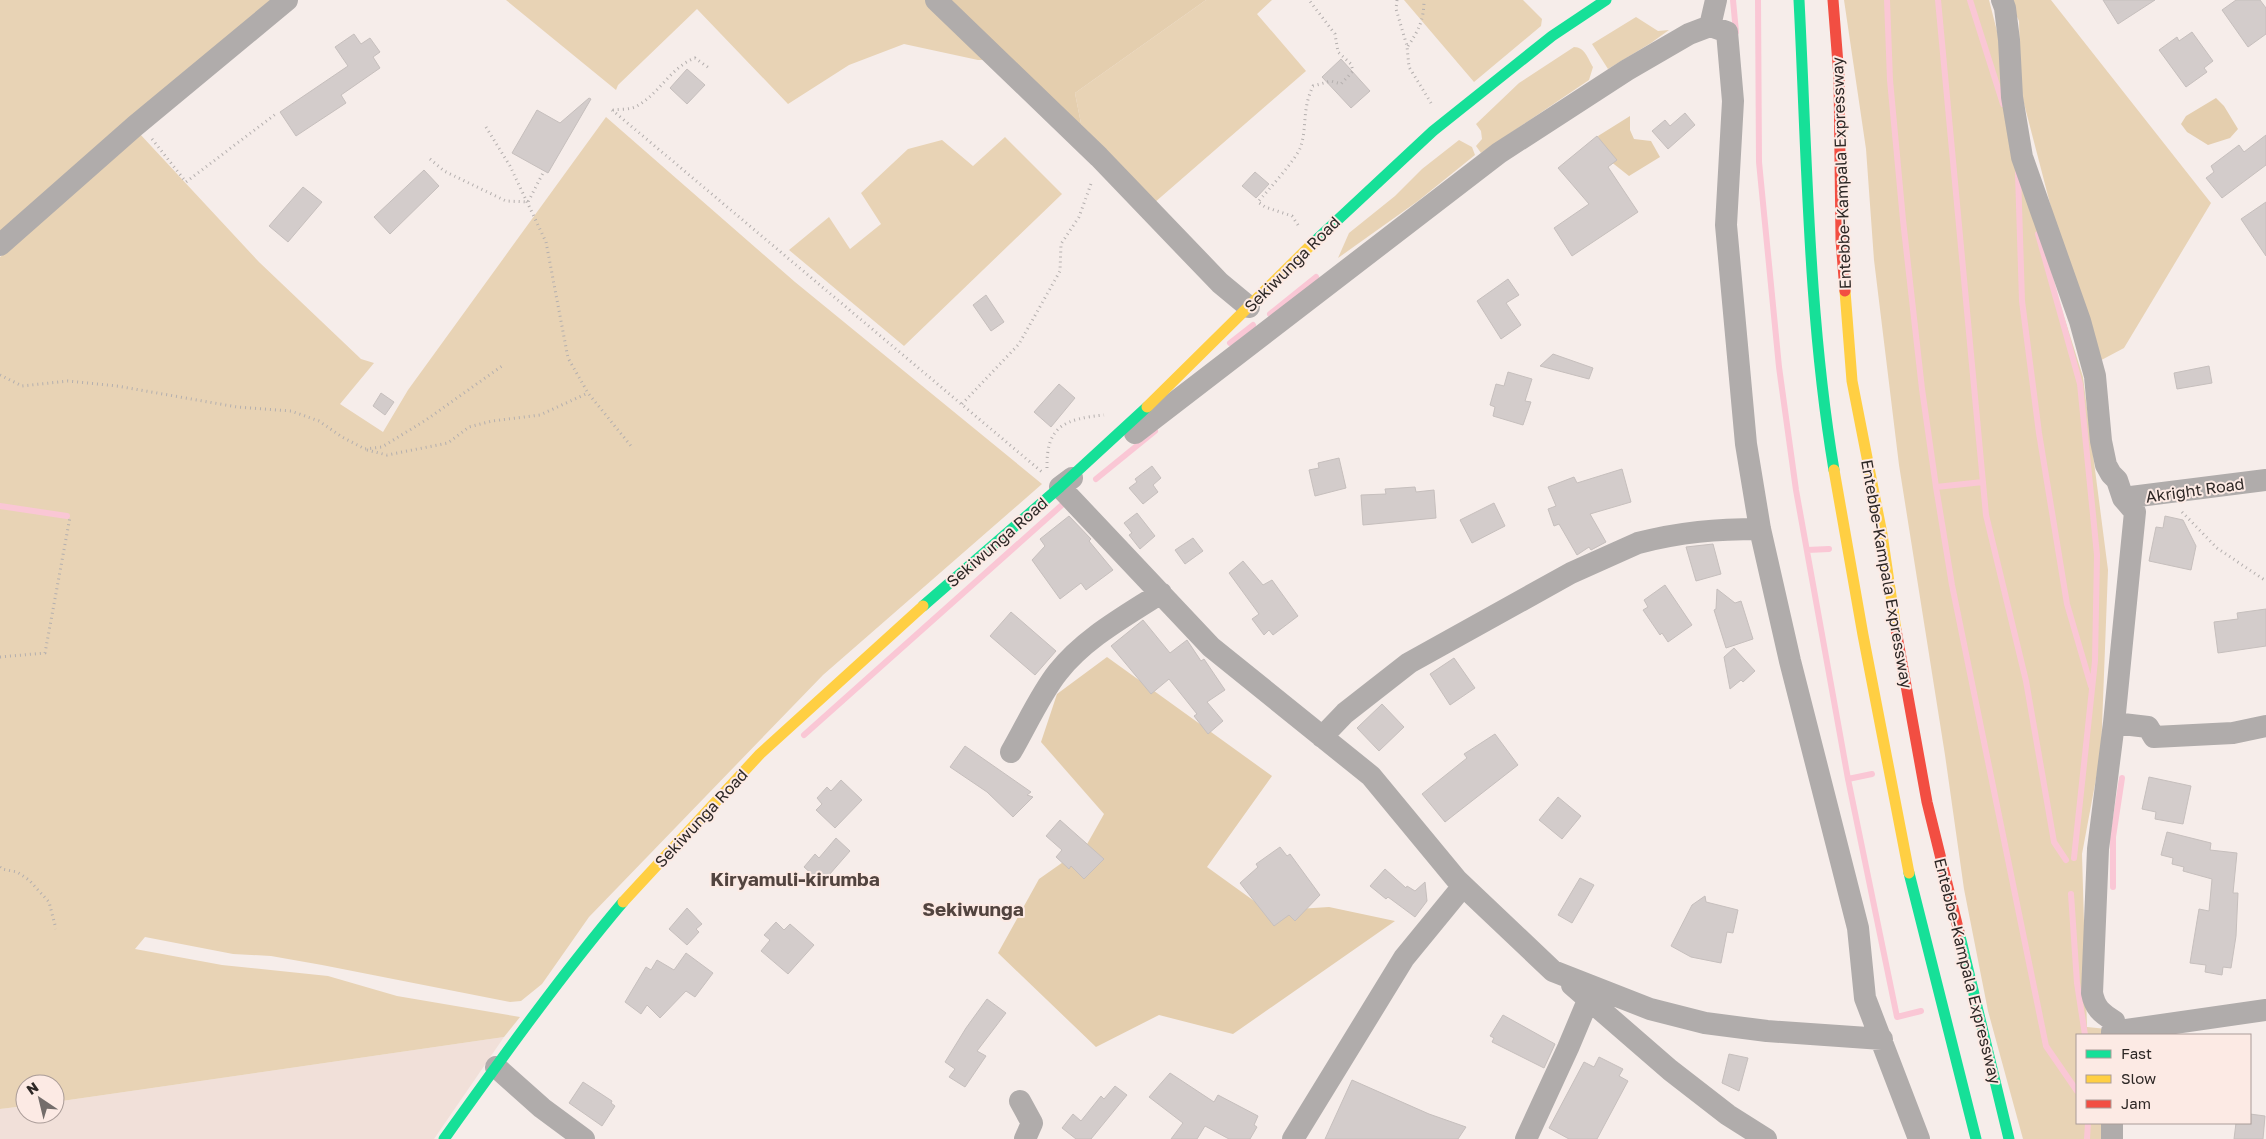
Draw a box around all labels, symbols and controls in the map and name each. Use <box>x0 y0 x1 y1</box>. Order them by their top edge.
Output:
street label: Entebbe-Kampala Expressway <box>1827 57 1855 289</box>
street label: Sekiwunga Road <box>1240 212 1344 316</box>
street label: Entebbe-Kampala Expressway <box>1857 458 1917 690</box>
street label: Akright Road <box>2144 473 2246 507</box>
street label: Sekiwunga Road <box>942 493 1052 591</box>
street label: Sekiwunga Road <box>650 765 752 871</box>
street label: Entebbe-Kampala Expressway <box>1930 856 2006 1086</box>
district label: Kiryamuli-kirumba <box>710 867 880 890</box>
district label: Sekiwunga <box>922 897 1024 920</box>
legend <box>2076 1034 2251 1124</box>
text: Fast <box>2121 1044 2152 1062</box>
text: Slow <box>2121 1069 2156 1087</box>
north arrow <box>15 1074 65 1124</box>
text: N <box>23 1078 41 1098</box>
text: Jam <box>2121 1094 2151 1112</box>

